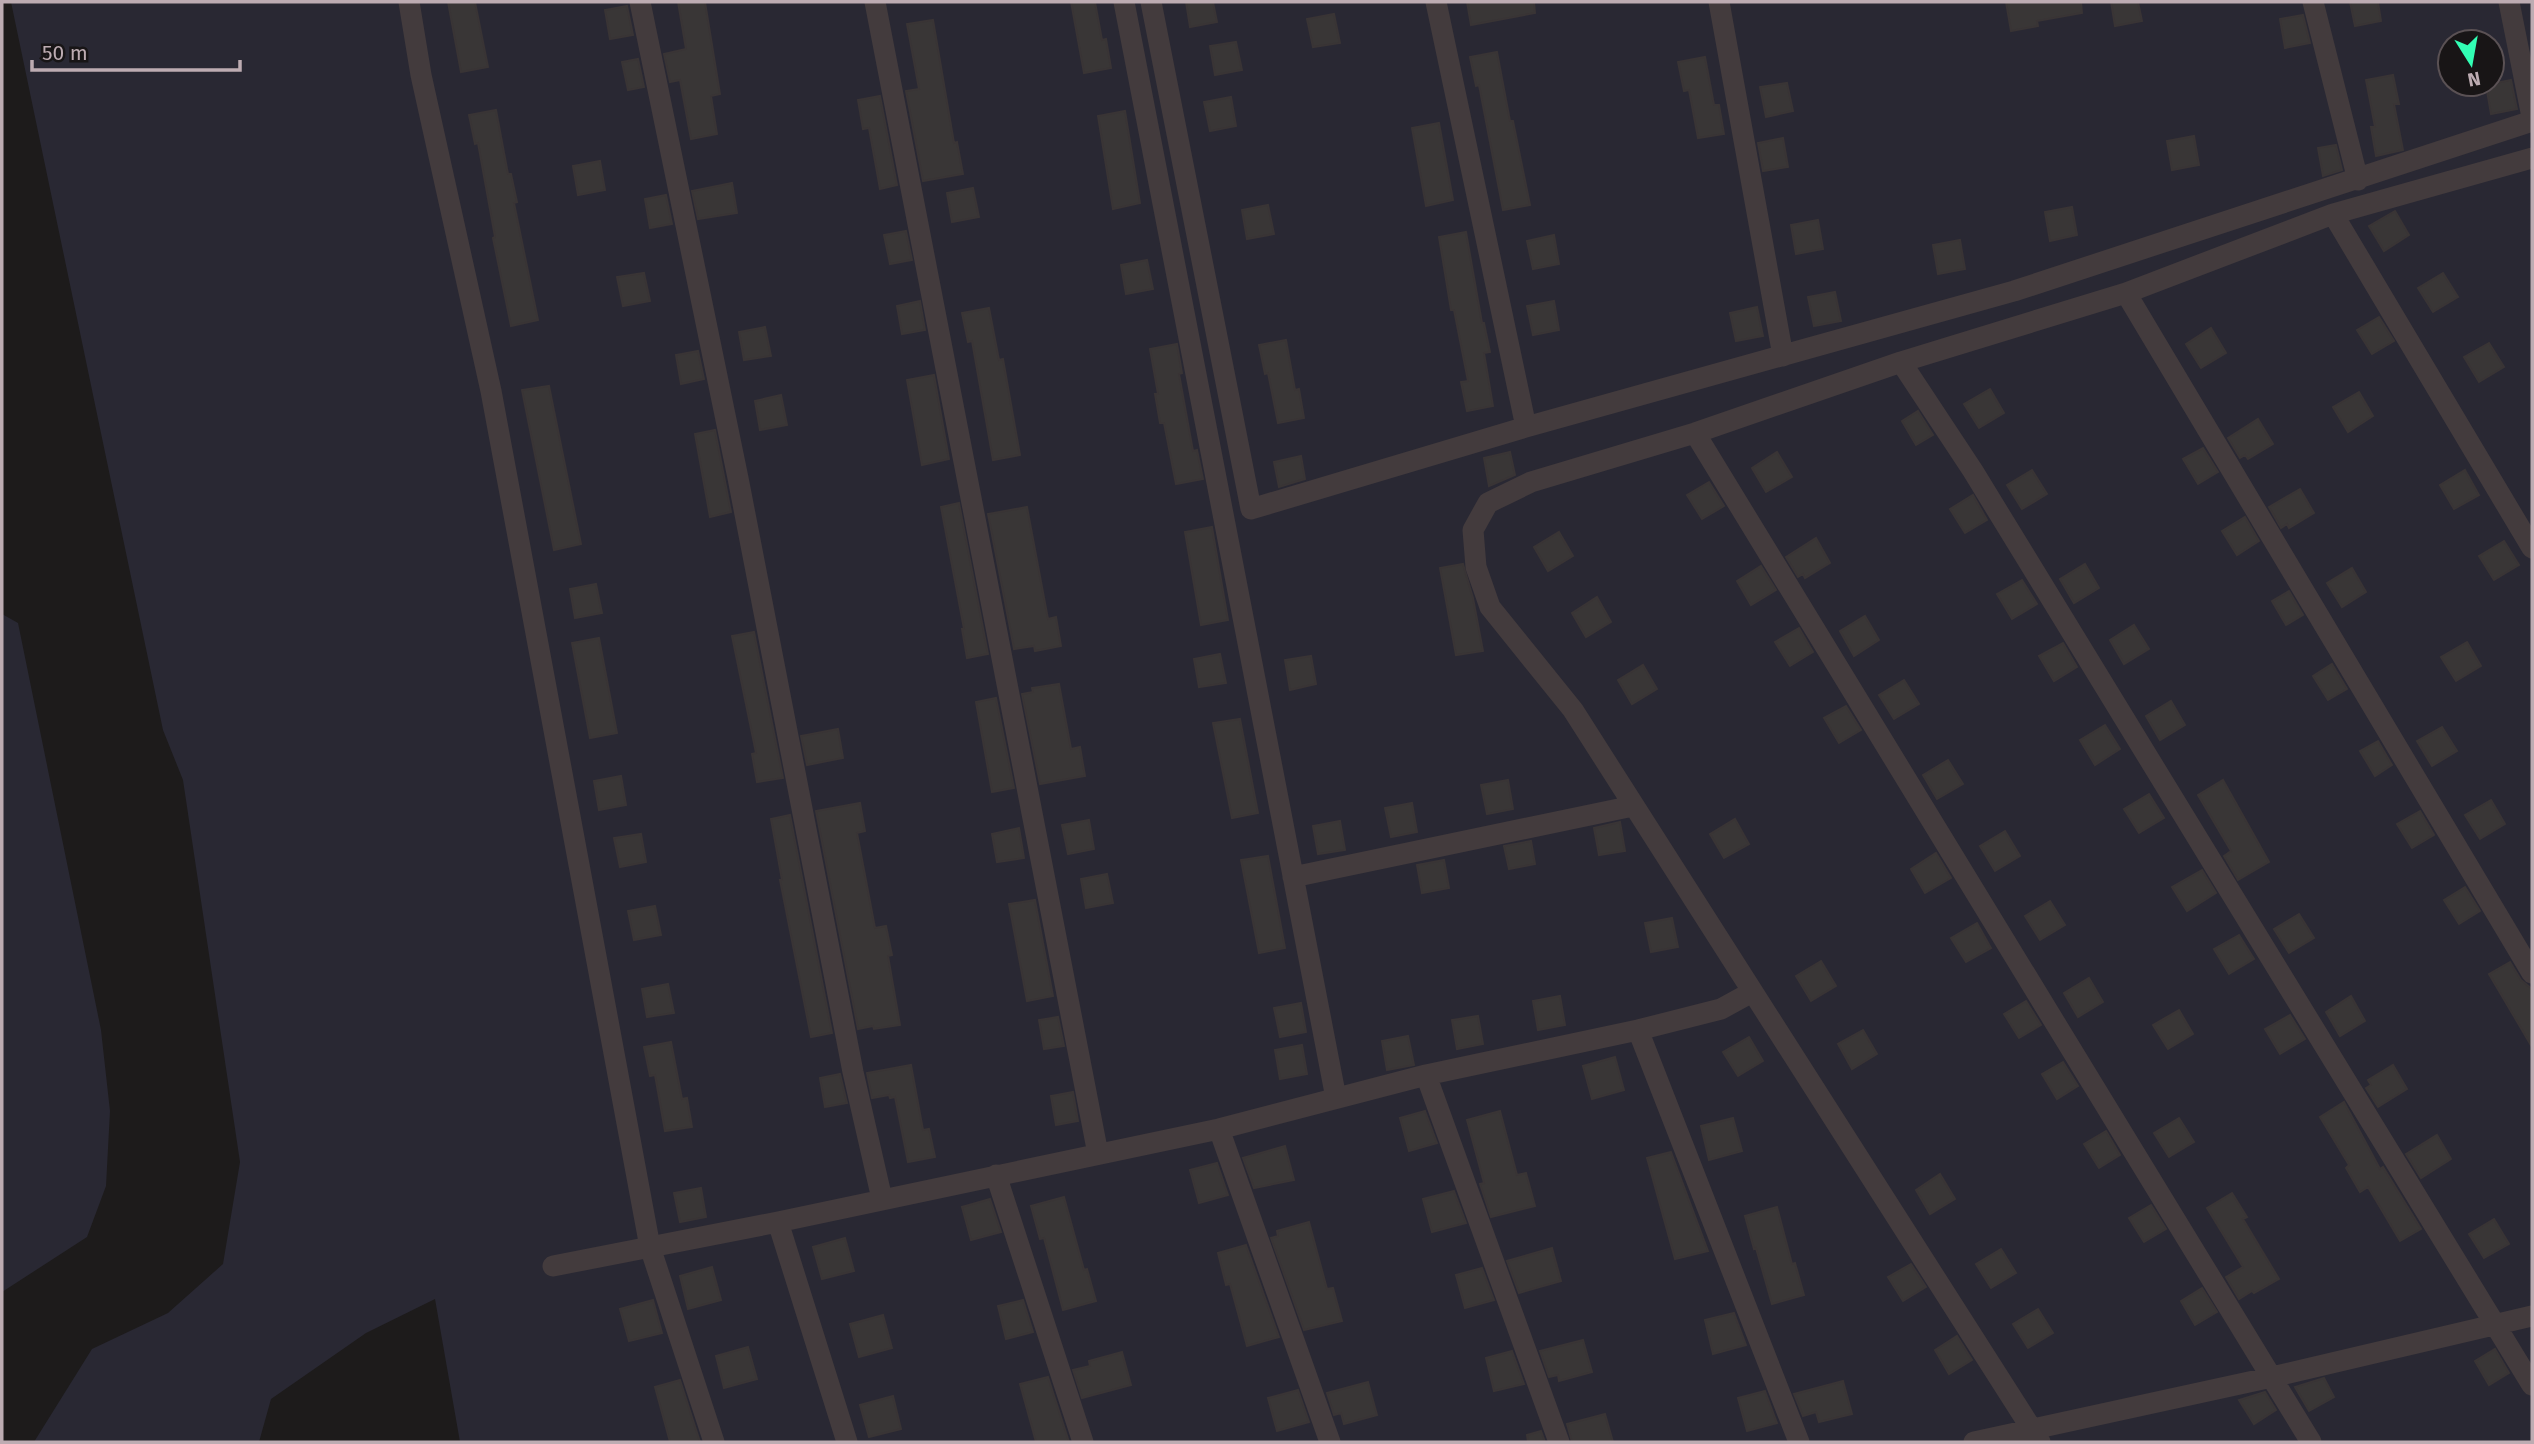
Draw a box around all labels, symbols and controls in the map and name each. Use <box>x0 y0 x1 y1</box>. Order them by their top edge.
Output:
scale bar <box>32 28 240 72</box>
north arrow <box>2436 28 2506 98</box>
text: 50 m <box>42 40 88 66</box>
text: N <box>2466 67 2483 92</box>

